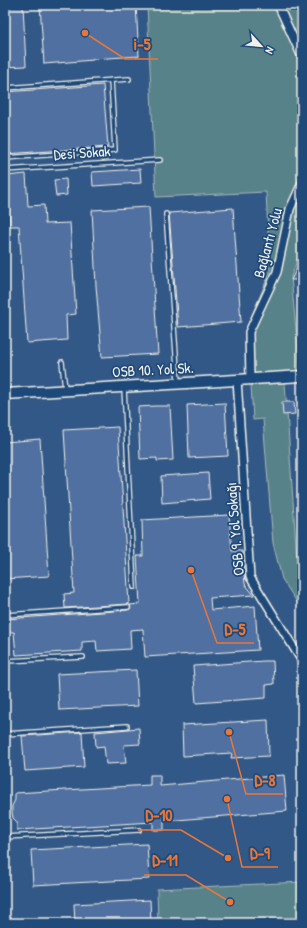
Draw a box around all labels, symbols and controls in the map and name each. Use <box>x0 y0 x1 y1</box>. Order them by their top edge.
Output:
north arrow <box>241 26 281 66</box>
callout: i-5 <box>125 31 158 59</box>
text: i-5 <box>134 33 151 55</box>
text: N <box>262 45 277 56</box>
street label: Desi Sokak <box>53 140 111 165</box>
street label: Bağlantı Yolu <box>248 206 287 280</box>
street label: OSB 10. Yol Sk. <box>112 357 194 382</box>
street label: OSB 9. Yol Sokağı <box>220 481 249 577</box>
callout: D-5 <box>217 615 254 643</box>
text: D-5 <box>225 618 246 640</box>
callout: D-8 <box>246 766 283 794</box>
text: D-8 <box>255 769 276 791</box>
callout: D-10 <box>138 802 181 830</box>
text: D-10 <box>145 804 173 826</box>
callout: D-9 <box>242 839 278 867</box>
text: D-9 <box>250 842 270 864</box>
callout: D-11 <box>144 847 186 875</box>
text: D-11 <box>152 849 178 871</box>

